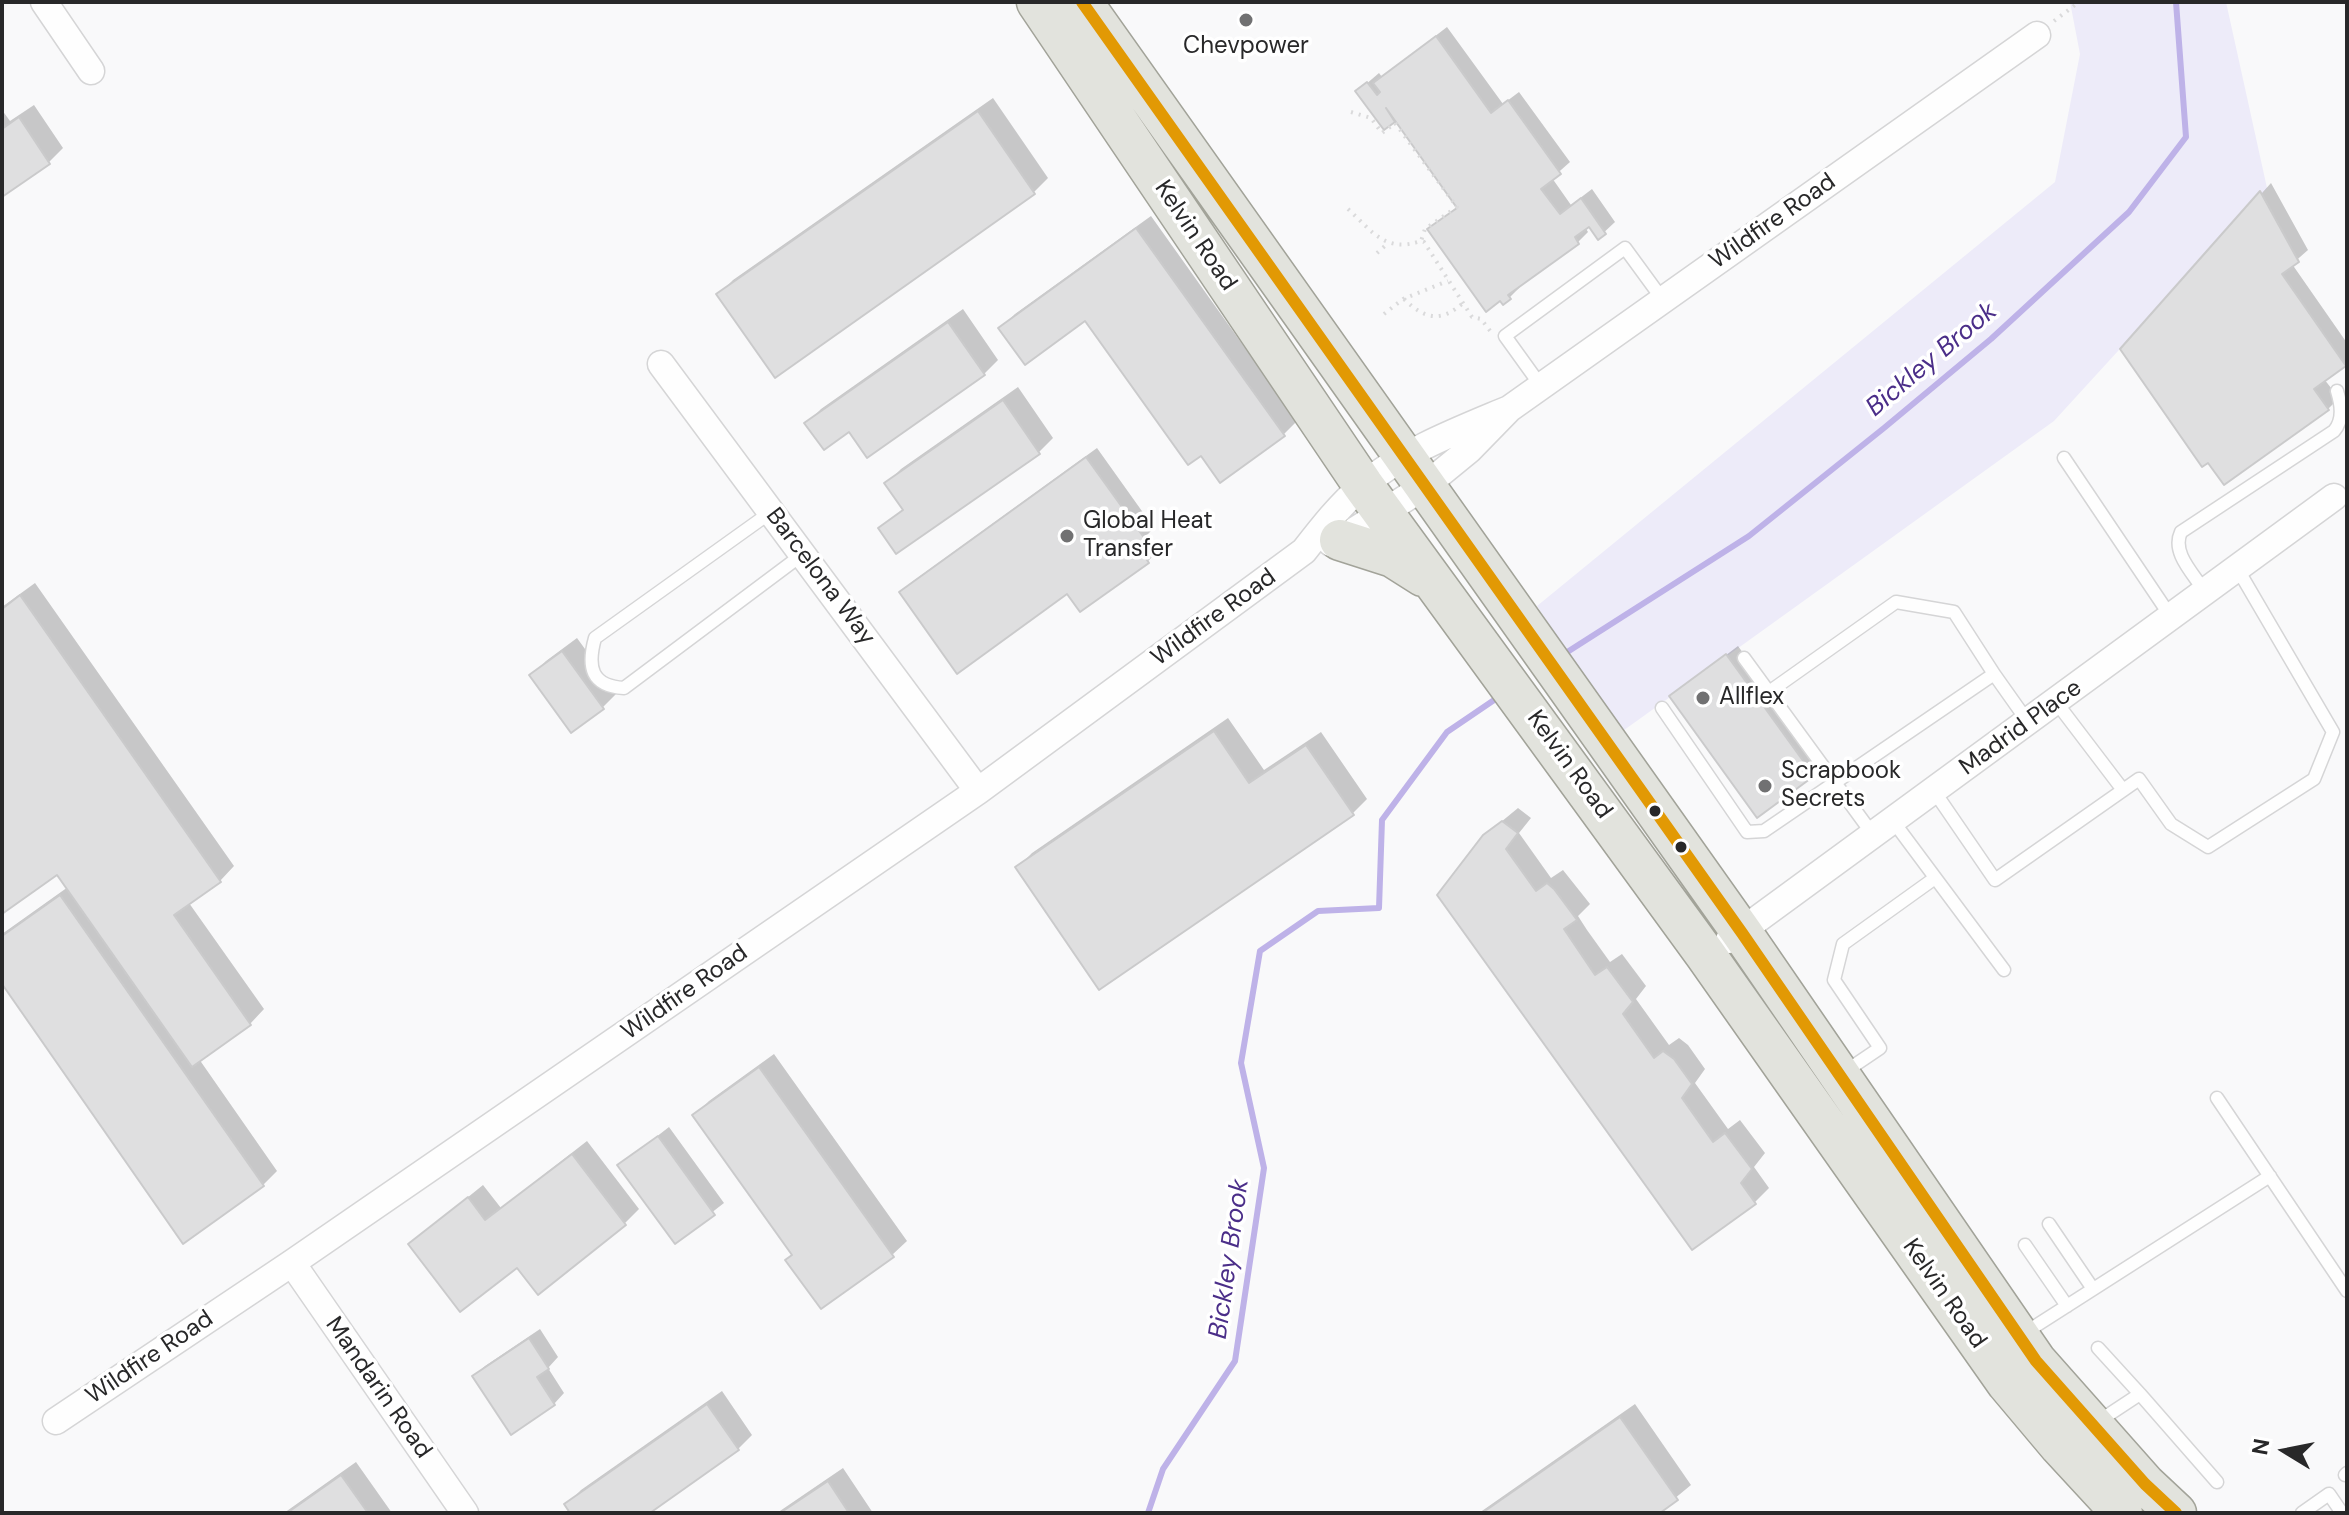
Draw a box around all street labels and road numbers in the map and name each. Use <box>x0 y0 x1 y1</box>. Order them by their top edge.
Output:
street label: Wildfire Road <box>1704 168 1842 276</box>
street label: Kelvin Road <box>1148 175 1242 297</box>
street label: Barcelona Way <box>759 503 881 651</box>
street label: Wildfire Road <box>1146 563 1282 673</box>
street label: Madrid Place <box>1954 674 2088 782</box>
street label: Kelvin Road <box>1520 705 1618 825</box>
street label: Wildfire Road <box>616 939 754 1047</box>
street label: Kelvin Road <box>1896 1234 1992 1354</box>
street label: Wildfire Road <box>81 1305 219 1411</box>
street label: Mandarin Road <box>319 1312 437 1464</box>

